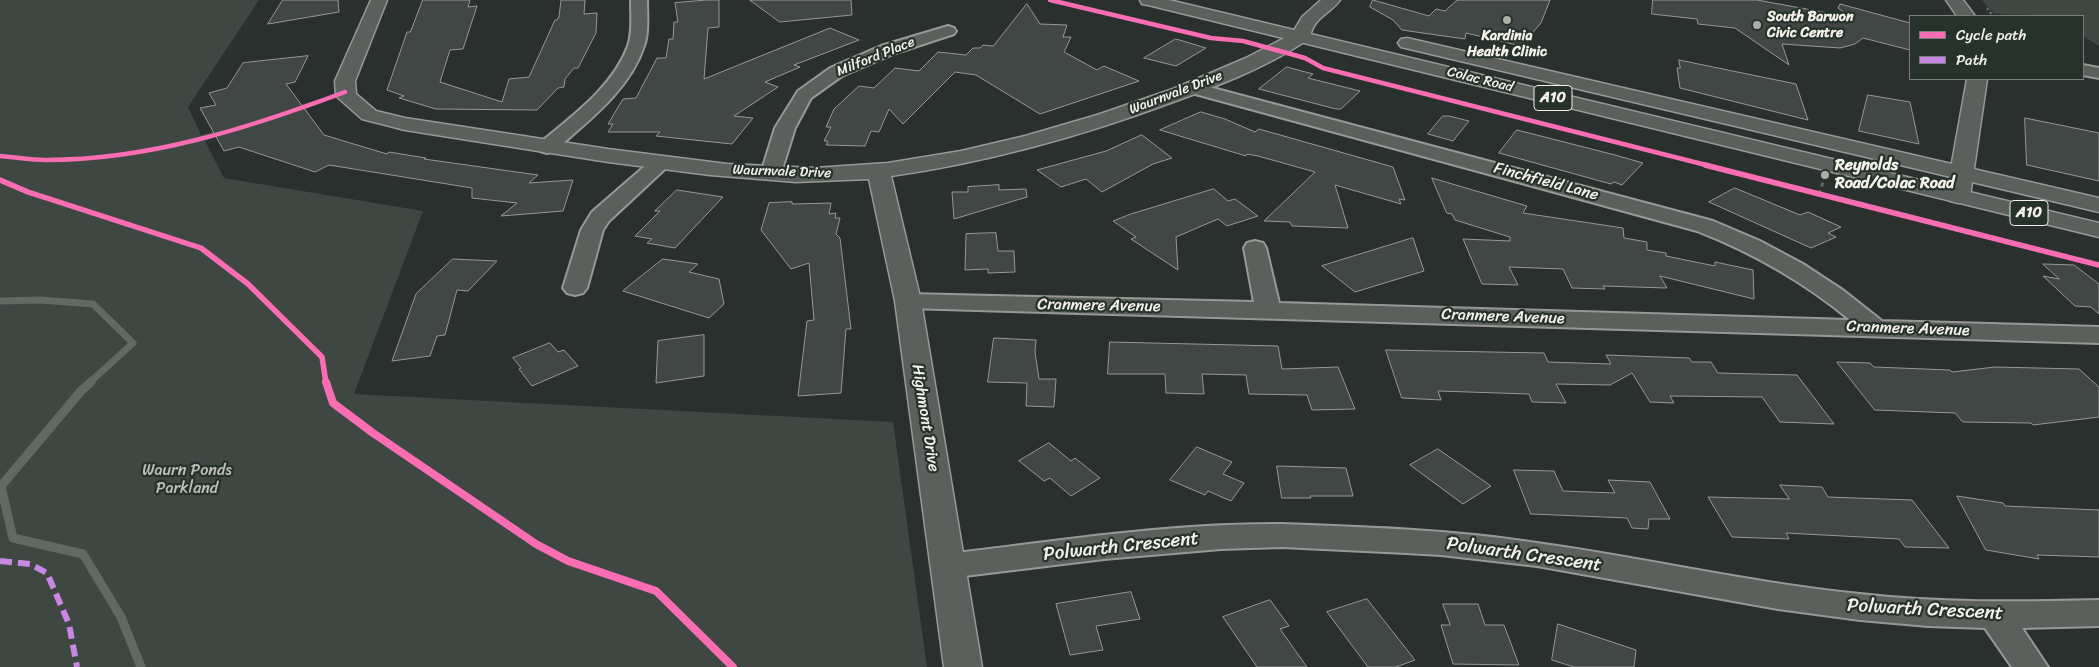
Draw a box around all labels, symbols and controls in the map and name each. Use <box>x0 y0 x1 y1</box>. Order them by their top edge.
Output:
place label: South Barwon Civic Centre <box>1767 9 1853 41</box>
marker: Kardinia Health Clinic <box>1501 14 1513 26</box>
legend <box>1909 15 2084 80</box>
marker: South Barwon Civic Centre <box>1751 19 1763 31</box>
text: Cycle path <box>1956 22 2026 48</box>
place label: Kardinia Health Clinic <box>1467 28 1547 60</box>
street label: Milford Place <box>834 34 918 80</box>
text: Path <box>1956 47 1987 73</box>
street label: Colac Road <box>1445 64 1515 96</box>
street label: Waurnvale Drive <box>1127 67 1225 119</box>
road number: A10 <box>1534 86 1572 110</box>
place label: Reynolds Road/Colac Road <box>1835 156 1954 194</box>
street label: Finchfield Lane <box>1492 159 1600 205</box>
street label: Waurnvale Drive <box>732 162 832 182</box>
marker: Reynolds Road/Colac Road <box>1819 169 1831 181</box>
road number: A10 <box>2010 200 2048 226</box>
street label: Cranmere Avenue <box>1037 295 1161 317</box>
street label: Cranmere Avenue <box>1441 305 1565 329</box>
street label: Cranmere Avenue <box>1846 317 1970 341</box>
street label: Highmont Drive <box>907 363 943 473</box>
park label: Waurn Ponds Parkland <box>142 461 232 499</box>
street label: Polwarth Crescent <box>1042 527 1200 567</box>
street label: Polwarth Crescent <box>1445 533 1603 577</box>
street label: Polwarth Crescent <box>1846 595 2004 625</box>

